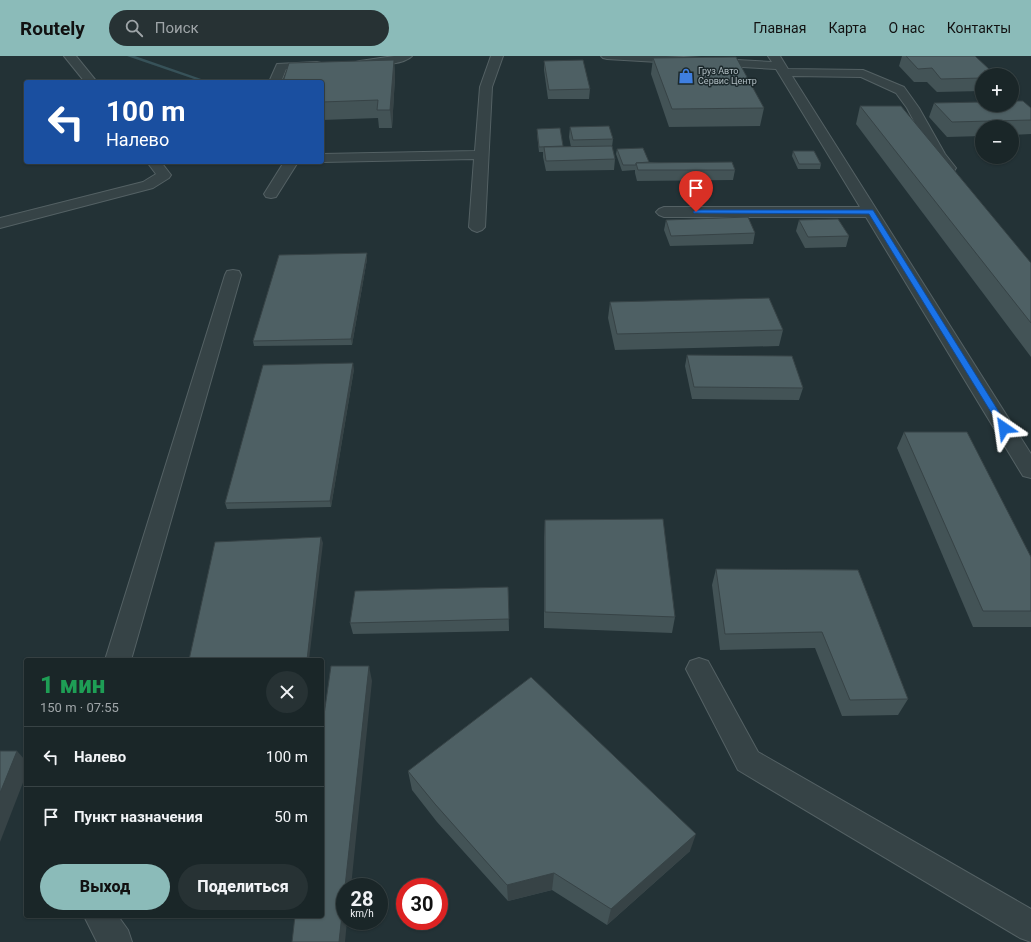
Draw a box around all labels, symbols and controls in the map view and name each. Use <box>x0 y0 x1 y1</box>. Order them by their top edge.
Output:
search box <box>109 10 389 46</box>
text: Routely <box>20 17 85 40</box>
icon: search <box>123 17 145 39</box>
text: Поиск <box>155 19 199 37</box>
text: Главная <box>753 20 806 36</box>
text: Карта <box>828 20 867 36</box>
text: О нас <box>889 20 925 36</box>
text: Контакты <box>947 20 1011 36</box>
place label: Груз Авто Сервис Центр <box>698 66 757 86</box>
shop icon: Груз Авто Сервис Центр <box>677 67 695 85</box>
map controls <box>975 68 1019 164</box>
button: + <box>975 68 1019 112</box>
text: 100 m <box>106 95 185 128</box>
icon: left <box>40 96 92 148</box>
button: − <box>975 120 1019 164</box>
text: Налево <box>106 129 169 150</box>
pin <box>679 171 713 212</box>
icon: arrive <box>685 177 707 199</box>
position arrow <box>983 407 1025 449</box>
text: 1 мин <box>40 671 105 699</box>
button: close <box>266 671 308 713</box>
text: 150 m · 07:55 <box>40 700 119 715</box>
icon: left <box>40 746 62 768</box>
text: Налево <box>74 748 126 766</box>
text: 100 m <box>266 748 308 766</box>
icon: arrive <box>40 806 62 828</box>
text: Пункт назначения <box>74 808 203 826</box>
text: 50 m <box>274 808 308 826</box>
button: Выход <box>40 864 170 910</box>
button: Поделиться <box>178 864 308 910</box>
speed limit sign: 30 <box>396 878 448 930</box>
text: 28 <box>351 887 373 911</box>
text: km/h <box>350 908 374 919</box>

